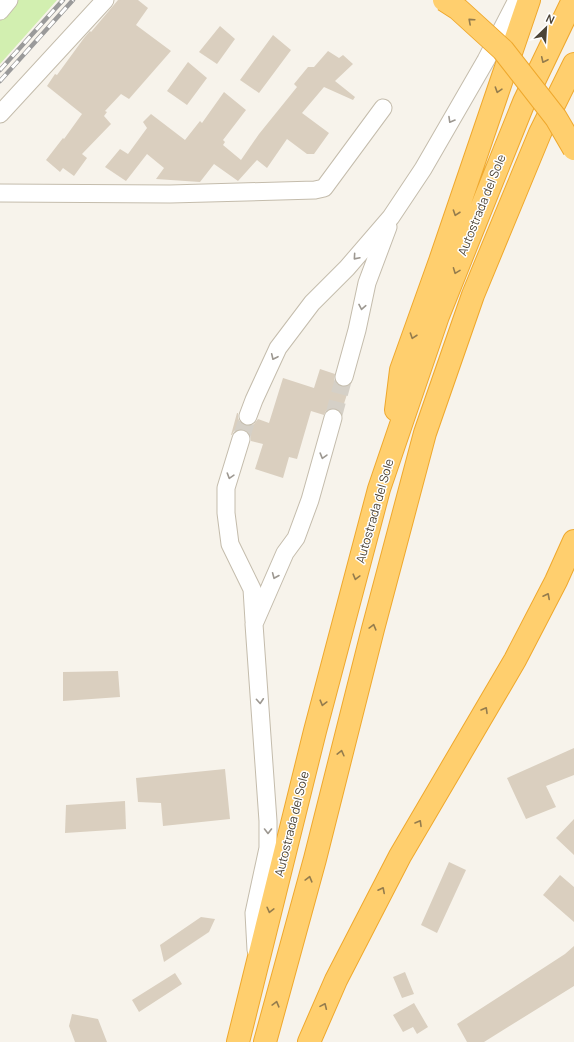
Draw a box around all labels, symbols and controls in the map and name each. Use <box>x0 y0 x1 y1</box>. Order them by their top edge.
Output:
north arrow <box>526 8 566 48</box>
text: N <box>544 10 557 27</box>
one-way arrow <box>469 19 476 26</box>
one-way arrow <box>541 56 549 64</box>
one-way arrow <box>494 86 503 93</box>
one-way arrow <box>449 116 456 123</box>
street label: Autostrada del Sole <box>453 152 510 258</box>
one-way arrow <box>453 209 461 216</box>
one-way arrow <box>354 252 361 260</box>
one-way arrow <box>453 266 461 274</box>
one-way arrow <box>358 304 366 310</box>
one-way arrow <box>410 332 418 339</box>
one-way arrow <box>271 352 279 360</box>
one-way arrow <box>319 452 327 459</box>
street label: Autostrada del Sole <box>351 457 398 565</box>
one-way arrow <box>226 472 235 479</box>
one-way arrow <box>272 571 280 579</box>
one-way arrow <box>352 574 361 581</box>
one-way arrow <box>543 593 550 601</box>
one-way arrow <box>369 624 377 630</box>
one-way arrow <box>255 698 264 704</box>
one-way arrow <box>319 700 327 706</box>
one-way arrow <box>481 707 488 714</box>
one-way arrow <box>337 750 345 756</box>
street label: Autostrada del Sole <box>270 769 313 878</box>
one-way arrow <box>415 820 422 827</box>
one-way arrow <box>264 828 272 834</box>
one-way arrow <box>304 876 313 883</box>
one-way arrow <box>378 887 385 894</box>
one-way arrow <box>266 907 275 914</box>
one-way arrow <box>271 1001 279 1008</box>
one-way arrow <box>319 1003 327 1011</box>

